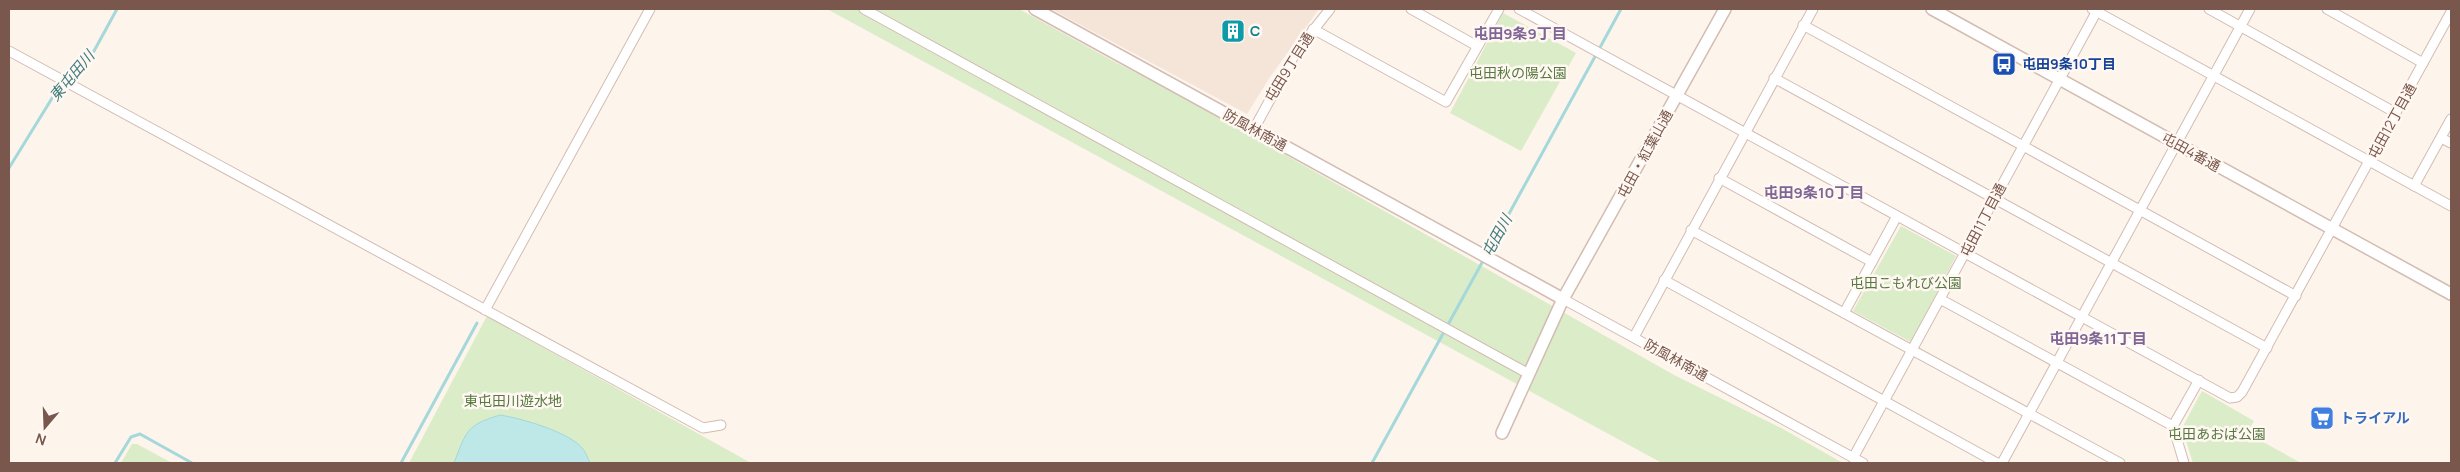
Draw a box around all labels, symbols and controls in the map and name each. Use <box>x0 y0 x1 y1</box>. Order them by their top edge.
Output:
building icon: C <box>1220 18 1246 44</box>
place label: C <box>1250 21 1260 40</box>
district label: 屯田9条9丁目 <box>1473 23 1567 44</box>
street label: 屯田9丁目通 <box>1260 28 1317 105</box>
water label: 東屯田川 <box>44 44 100 105</box>
bus stop icon: 屯田9条10丁目 <box>1991 51 2017 77</box>
place label: 屯田9条10丁目 <box>2022 54 2116 73</box>
park label: 屯田秋の陽公園 <box>1469 63 1567 82</box>
street label: 屯田12丁目通 <box>2363 80 2420 162</box>
street label: 防風林南通 <box>1220 104 1290 155</box>
street label: 屯田・紅葉山通 <box>1612 106 1677 201</box>
street label: 屯田4番通 <box>2159 128 2224 175</box>
street label: 屯田11丁目通 <box>1955 180 2010 260</box>
district label: 屯田9条10丁目 <box>1764 182 1864 203</box>
water label: 屯田川 <box>1476 209 1518 261</box>
park label: 屯田こもれび公園 <box>1850 273 1962 292</box>
district label: 屯田9条11丁目 <box>2049 328 2147 349</box>
street label: 防風林南通 <box>1641 334 1711 385</box>
park label: 東屯田川遊水地 <box>464 391 562 410</box>
north arrow <box>20 402 70 452</box>
supermarket icon: トライアル <box>2309 405 2335 431</box>
place label: トライアル <box>2340 408 2410 427</box>
park label: 屯田あおば公園 <box>2168 424 2266 443</box>
text: N <box>33 429 48 450</box>

